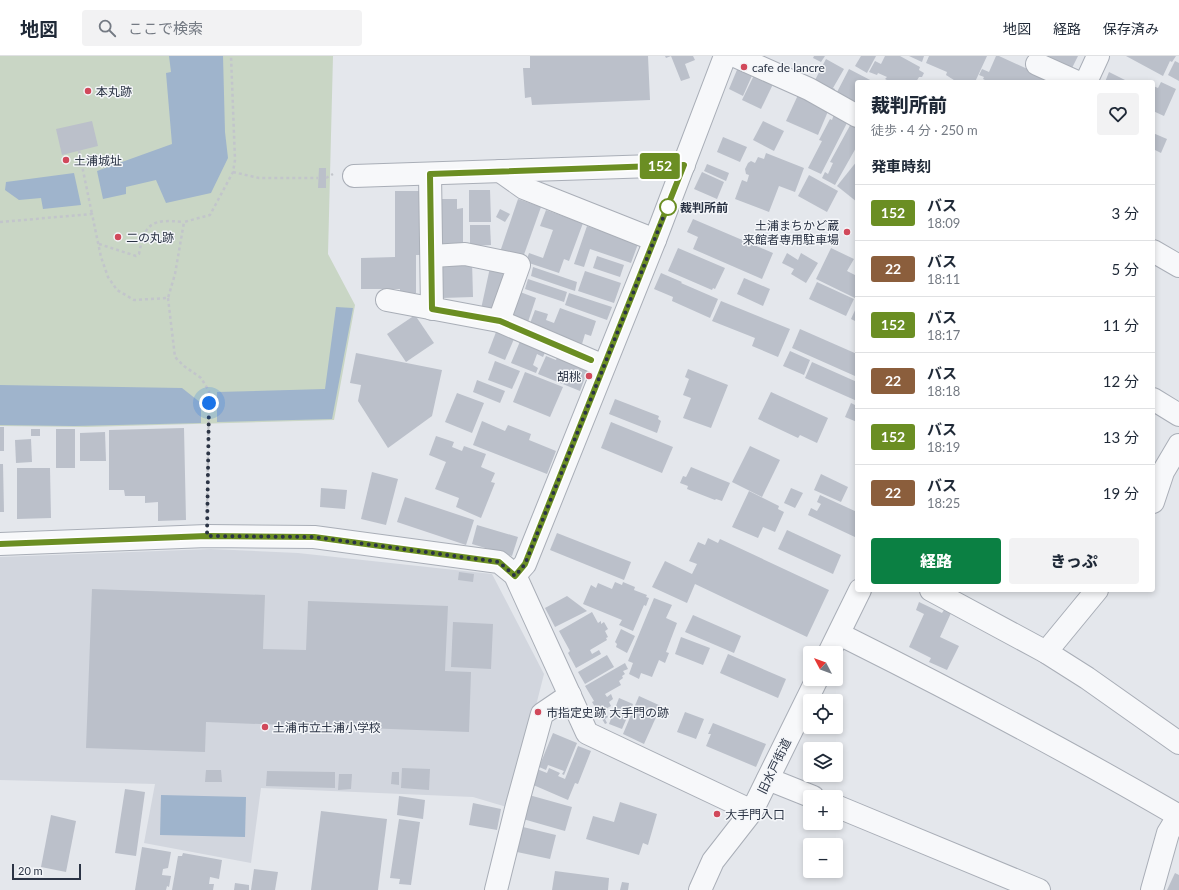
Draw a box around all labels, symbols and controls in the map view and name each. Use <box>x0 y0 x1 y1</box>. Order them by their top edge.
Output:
search box <box>82 10 362 46</box>
text: 地図 <box>20 17 58 40</box>
icon: search <box>96 17 118 39</box>
text: ここで検索 <box>128 19 203 37</box>
text: 地図 <box>1003 20 1031 37</box>
text: 経路 <box>1053 20 1081 37</box>
text: 保存済み <box>1103 20 1159 37</box>
place label: cafe de lancre <box>752 60 825 75</box>
marker: cafe de lancre <box>739 62 749 72</box>
place label: 本丸跡 <box>96 84 132 99</box>
marker: 本丸跡 <box>83 86 93 96</box>
text: 裁判所前 <box>871 93 947 116</box>
button: heart <box>1097 93 1139 135</box>
text: 徒歩 · 4 分 · 250 m <box>871 122 978 138</box>
place label: 土浦城址 <box>74 153 122 168</box>
line badge: 152 <box>637 153 683 179</box>
marker: 土浦城址 <box>61 155 71 165</box>
text: 152 <box>648 157 672 174</box>
text: 発車時刻 <box>871 157 931 175</box>
text: バス <box>927 196 957 214</box>
marker: 裁判所前 <box>659 198 677 216</box>
place label: 裁判所前 <box>680 200 728 215</box>
text: 152 <box>881 204 905 221</box>
text: 3 分 <box>1111 204 1139 222</box>
text: 18:09 <box>927 215 960 231</box>
place label: 土浦まちかど蔵 来館者専用駐車場 <box>743 218 839 247</box>
marker: 土浦まちかど蔵 来館者専用駐車場 <box>842 227 852 237</box>
place label: 二の丸跡 <box>126 230 174 245</box>
marker: 二の丸跡 <box>113 232 123 242</box>
text: バス <box>927 252 957 270</box>
text: 22 <box>885 260 901 277</box>
text: 5 分 <box>1111 260 1139 278</box>
text: 18:11 <box>927 271 960 287</box>
text: バス <box>927 308 957 326</box>
text: 152 <box>881 316 905 333</box>
text: 11 分 <box>1103 316 1139 334</box>
text: 18:17 <box>927 327 960 343</box>
text: バス <box>927 364 957 382</box>
place label: 胡桃 <box>557 369 581 384</box>
marker: 胡桃 <box>584 371 594 381</box>
text: 22 <box>885 372 901 389</box>
text: 12 分 <box>1103 372 1139 390</box>
text: 18:18 <box>927 383 960 399</box>
your location <box>199 393 219 413</box>
text: バス <box>927 420 957 438</box>
text: 152 <box>881 428 905 445</box>
text: 13 分 <box>1103 428 1139 446</box>
text: 18:19 <box>927 439 960 455</box>
text: バス <box>927 476 957 494</box>
text: 22 <box>885 484 901 501</box>
text: 19 分 <box>1103 484 1139 502</box>
text: 18:25 <box>927 495 960 511</box>
button: 経路 <box>871 538 1001 584</box>
button: きっぷ <box>1009 538 1139 584</box>
north arrow <box>803 646 843 686</box>
map controls <box>803 646 843 878</box>
button: locate <box>803 694 843 734</box>
place label: 市指定史跡 大手門の跡 <box>546 705 669 720</box>
marker: 市指定史跡 大手門の跡 <box>533 707 543 717</box>
place label: 土浦市立土浦小学校 <box>273 720 381 735</box>
marker: 土浦市立土浦小学校 <box>260 722 270 732</box>
street label: 旧水戸街道 <box>754 736 794 796</box>
button: layers <box>803 742 843 782</box>
button: + <box>803 790 843 830</box>
place label: 大手門入口 <box>725 807 785 822</box>
marker: 大手門入口 <box>712 809 722 819</box>
button: − <box>803 838 843 878</box>
scale bar <box>12 862 81 881</box>
text: 20 m <box>18 864 43 877</box>

